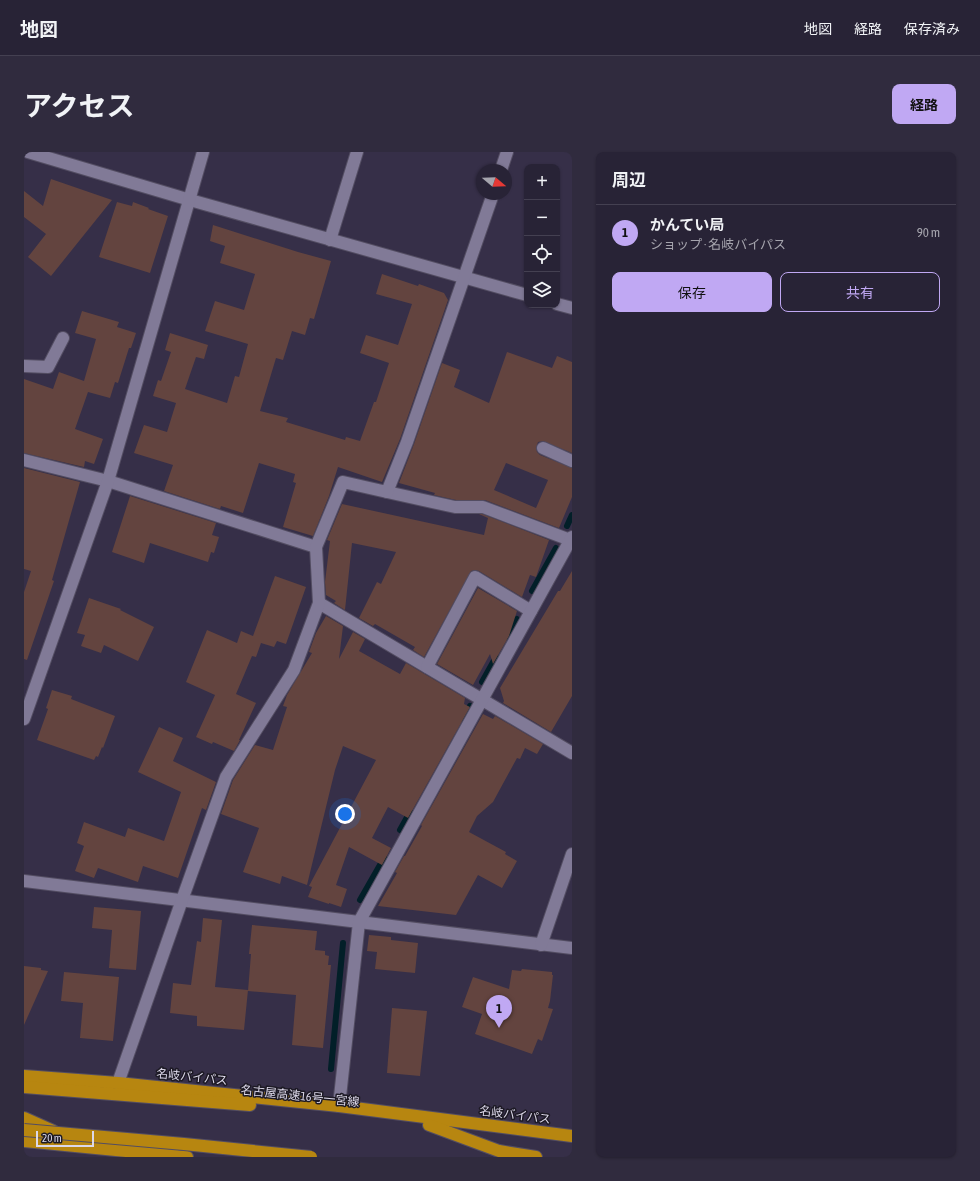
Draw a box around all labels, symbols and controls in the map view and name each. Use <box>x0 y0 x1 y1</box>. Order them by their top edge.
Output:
text: 地図 <box>20 18 58 40</box>
text: 地図 <box>804 21 832 37</box>
text: 経路 <box>854 21 882 37</box>
text: 保存済み <box>904 21 960 37</box>
button: 経路 <box>892 84 956 124</box>
text: アクセス <box>24 90 135 122</box>
north arrow <box>476 164 512 200</box>
map controls <box>524 164 560 308</box>
button: + <box>524 164 560 200</box>
text: 周辺 <box>612 170 646 190</box>
button: − <box>524 200 560 236</box>
text: かんてい局 <box>650 216 724 233</box>
text: 1 <box>622 225 628 240</box>
text: 90 m <box>917 225 940 240</box>
button: locate <box>524 236 560 272</box>
text: ショップ · 名岐バイパス <box>650 237 786 252</box>
button: layers <box>524 272 560 308</box>
button: 保存 <box>612 272 772 312</box>
button: 共有 <box>780 272 940 312</box>
your location <box>335 804 355 824</box>
pin: 1 <box>486 995 512 1028</box>
street label: 名岐バイパス <box>156 1066 228 1088</box>
street label: 名古屋高速16号一宮線 <box>240 1083 360 1109</box>
street label: 名岐バイパス <box>479 1104 551 1126</box>
scale bar <box>36 1129 94 1148</box>
text: 20 m <box>42 1132 62 1144</box>

